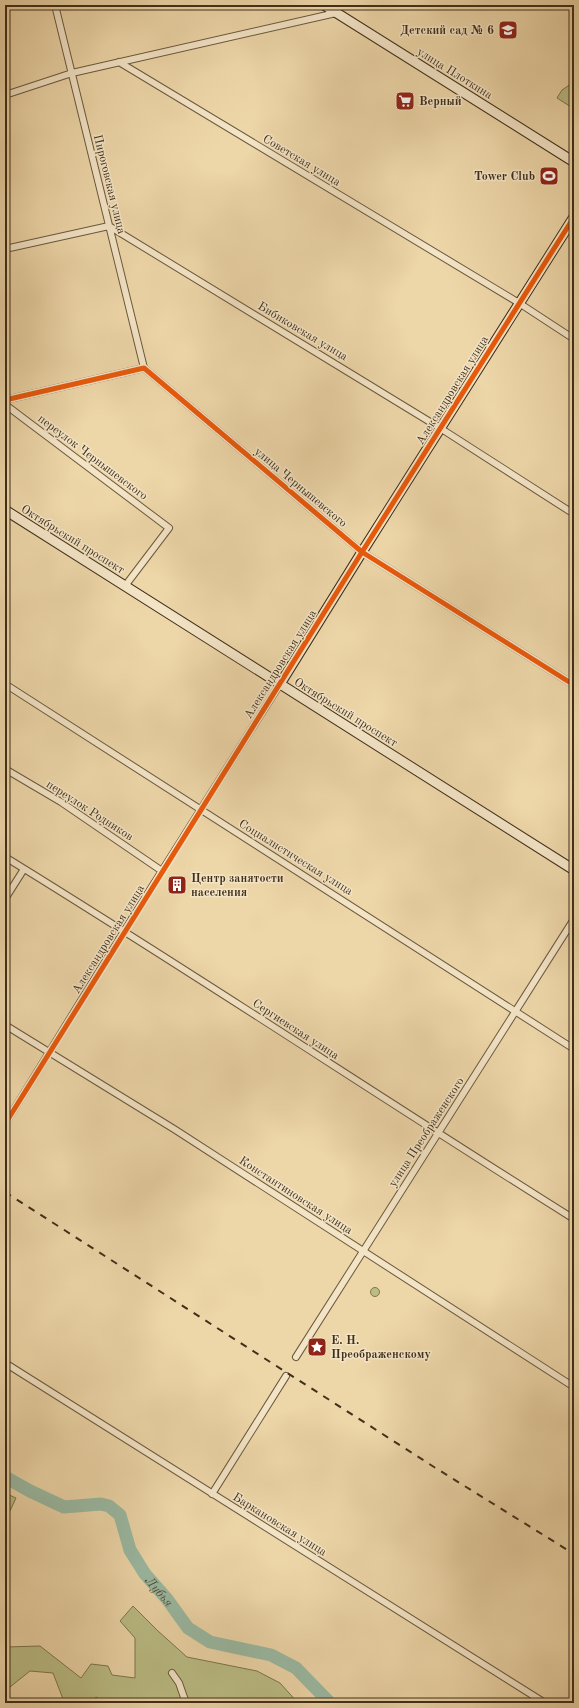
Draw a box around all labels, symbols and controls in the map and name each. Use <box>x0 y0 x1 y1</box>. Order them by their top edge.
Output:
school or university icon: Детский сад № 6 <box>497 19 519 41</box>
place label: Детский сад № 6 <box>400 25 494 37</box>
street label: улица Плоткина <box>415 46 494 102</box>
supermarket icon: Верный <box>394 90 416 112</box>
place label: Верный <box>419 96 462 108</box>
street label: Пироговская улица <box>91 133 127 235</box>
street label: Советская улица <box>260 133 343 189</box>
sports icon: Tower Club <box>538 165 560 187</box>
place label: Tower Club <box>474 171 535 183</box>
street label: Бибиковская улица <box>255 300 350 363</box>
street label: Александровская улица <box>414 334 491 447</box>
street label: переулок Чернышевского <box>35 413 149 503</box>
street label: улица Чернышевского <box>252 446 349 530</box>
street label: Октябрьский проспект <box>19 503 127 577</box>
street label: Александровская улица <box>242 608 319 721</box>
street label: Октябрьский проспект <box>292 676 400 750</box>
street label: переулок Родников <box>44 778 135 843</box>
street label: Социалистическая улица <box>236 818 355 898</box>
place label: Центр занятости населения <box>191 873 284 899</box>
building icon: Центр занятости населения <box>166 874 188 896</box>
street label: Александровская улица <box>70 883 147 996</box>
street label: Сергиевская улица <box>250 998 341 1062</box>
street label: улица Преображенского <box>387 1076 467 1189</box>
street label: Константиновская улица <box>237 1155 354 1237</box>
place label: Е. Н. Преображенскому <box>331 1335 431 1361</box>
place icon: Е. Н. Преображенскому <box>306 1336 328 1358</box>
street label: Баркановская улица <box>230 1491 329 1559</box>
water label: Лубья <box>142 1574 175 1609</box>

